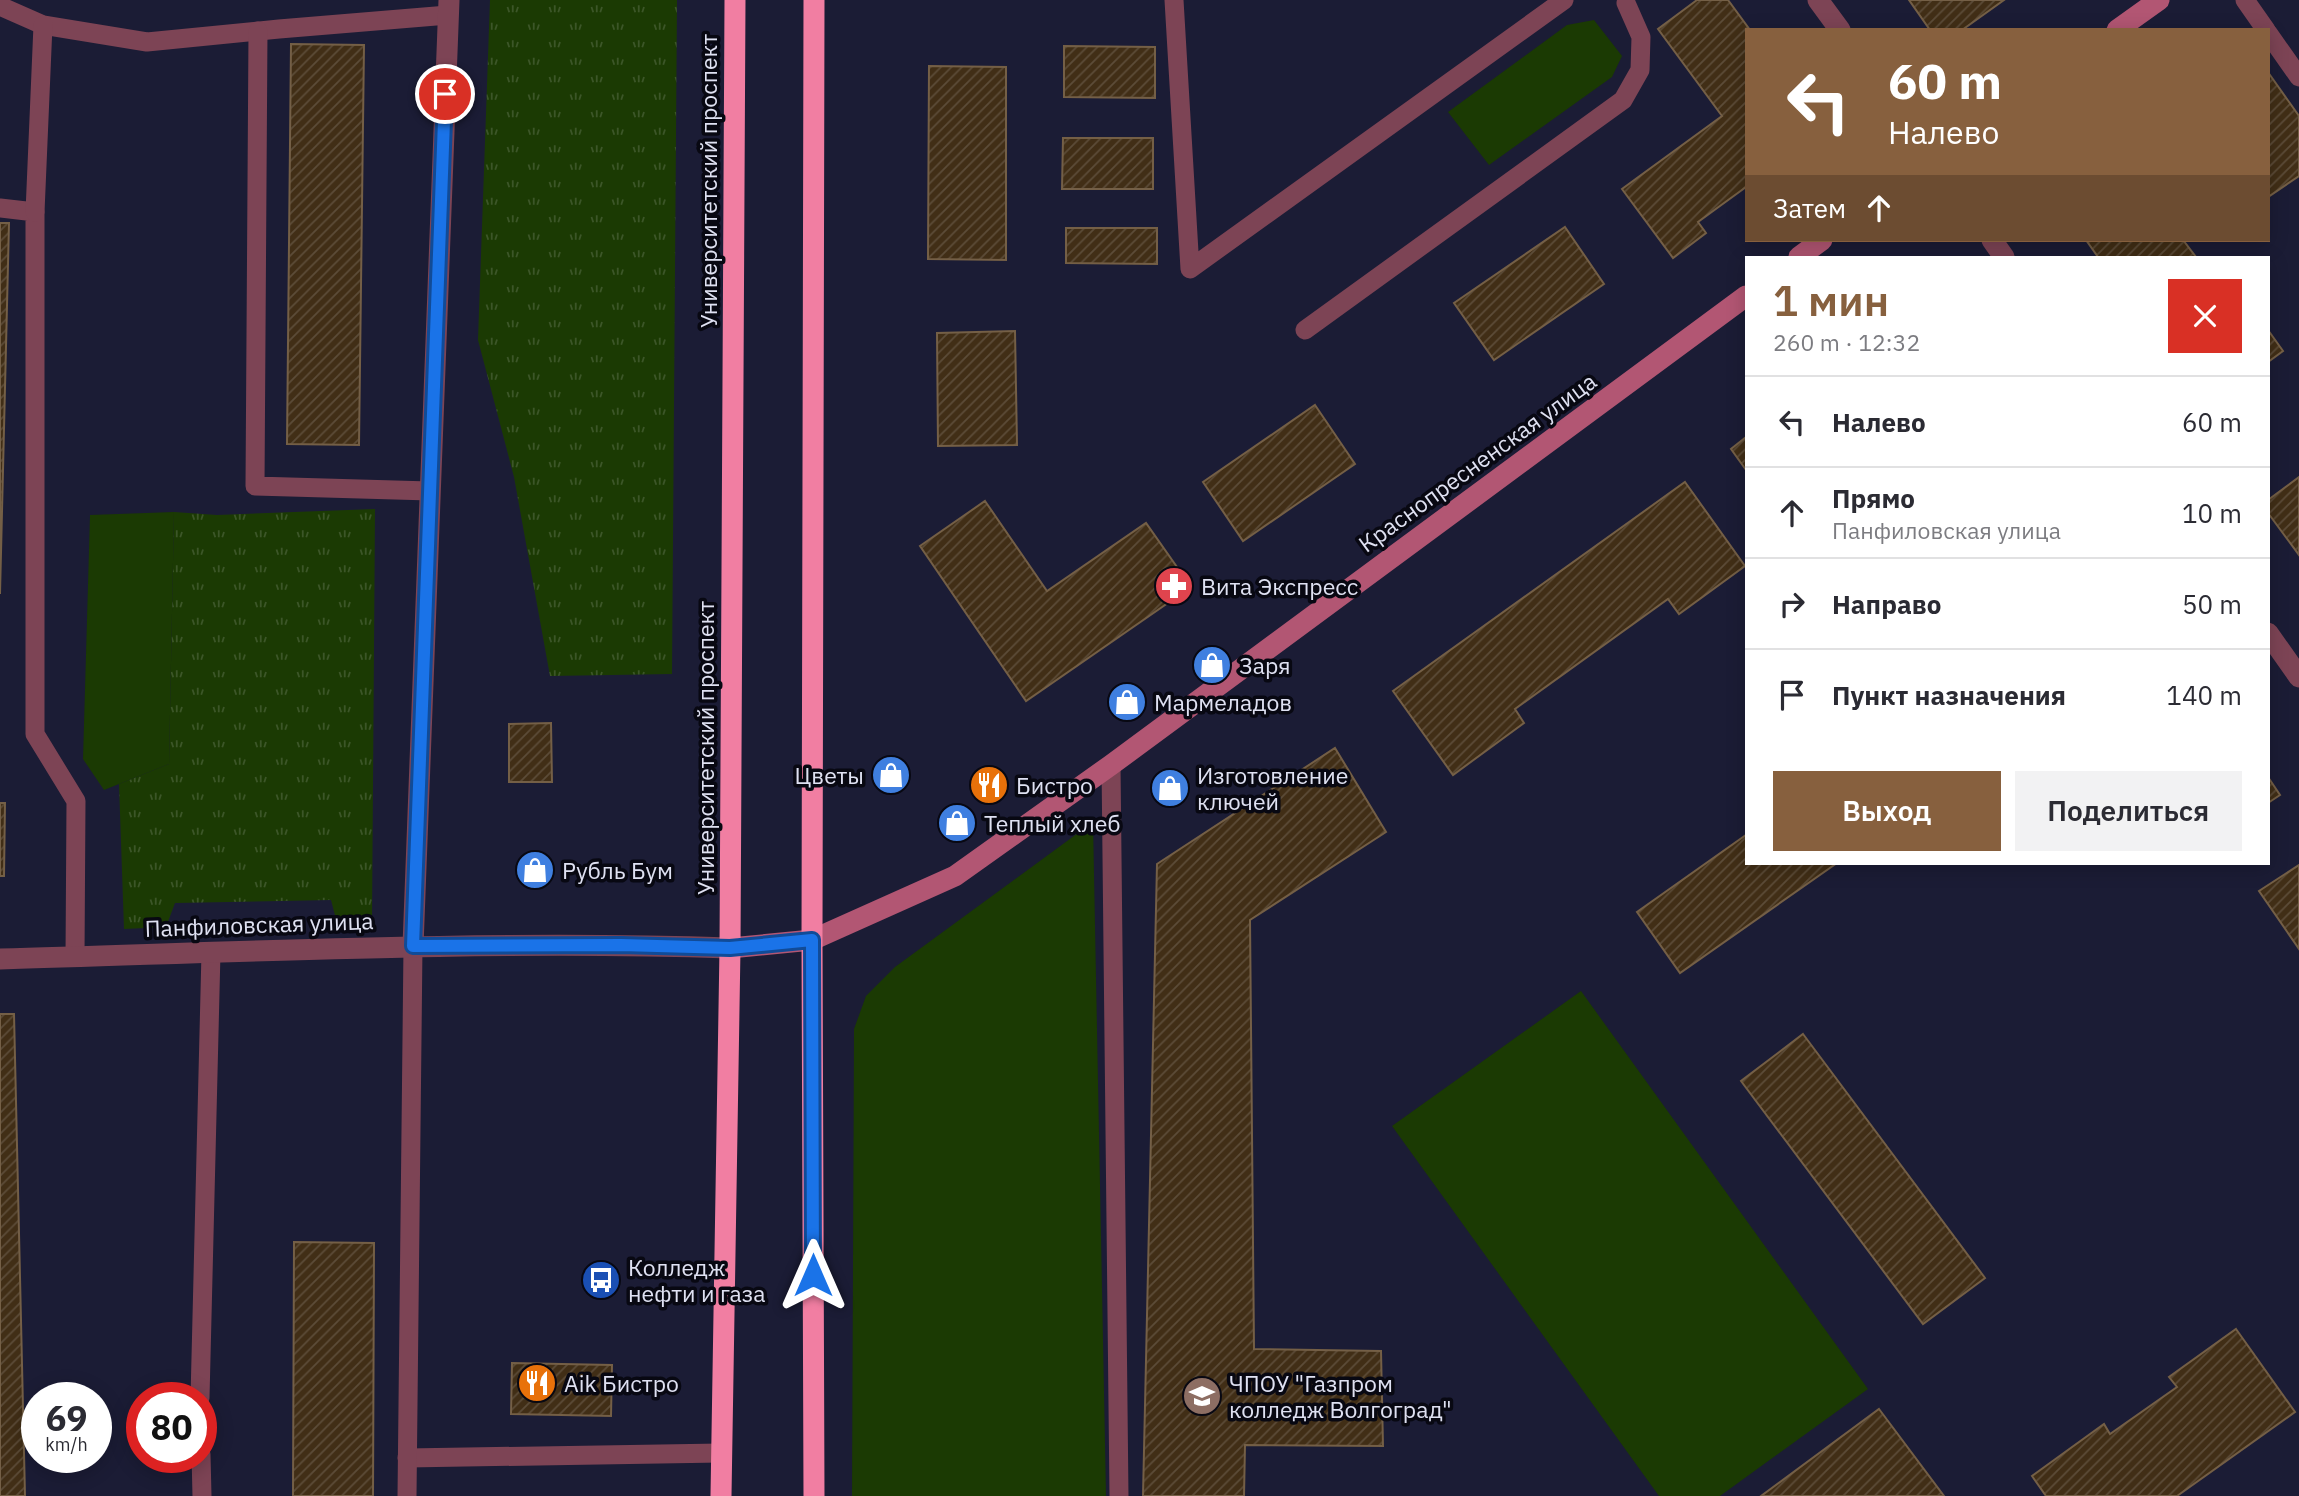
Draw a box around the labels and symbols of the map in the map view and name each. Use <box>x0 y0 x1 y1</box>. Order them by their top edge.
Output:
street label: Университетский проспект <box>693 34 723 328</box>
pin <box>415 64 475 124</box>
street label: Краснопресненская улица <box>1352 366 1602 558</box>
pharmacy icon: Вита Экспресс <box>1153 565 1195 607</box>
place label: Вита Экспресс <box>1201 571 1358 601</box>
street label: Университетский проспект <box>690 601 720 895</box>
shop icon: Заря <box>1191 644 1233 686</box>
place label: Заря <box>1239 650 1291 680</box>
shop icon: Мармеладов <box>1106 681 1148 723</box>
place label: Мармеладов <box>1154 687 1292 717</box>
shop icon: Цветы <box>870 754 912 796</box>
place label: Цветы <box>795 760 864 790</box>
place label: Изготовление ключей <box>1197 760 1348 816</box>
restaurant icon: Бистро <box>968 764 1010 806</box>
shop icon: Изготовление ключей <box>1149 767 1191 809</box>
place label: Бистро <box>1016 770 1093 800</box>
shop icon: Теплый хлеб <box>936 802 978 844</box>
place label: Теплый хлеб <box>984 808 1120 838</box>
shop icon: Рубль Бум <box>514 849 556 891</box>
place label: Рубль Бум <box>562 855 673 885</box>
street label: Панфиловская улица <box>144 905 374 943</box>
position arrow <box>776 1238 850 1312</box>
place label: Колледж нефти и газа <box>628 1252 766 1308</box>
bus stop icon: Колледж нефти и газа <box>580 1259 622 1301</box>
restaurant icon: Aik Бистро <box>516 1362 558 1404</box>
place label: Aik Бистро <box>564 1368 679 1398</box>
place label: ЧПОУ "Газпром колледж Волгоград" <box>1229 1368 1452 1424</box>
school or university icon: ЧПОУ "Газпром колледж Волгоград" <box>1181 1375 1223 1417</box>
speed limit sign: 80 <box>126 1382 217 1473</box>

